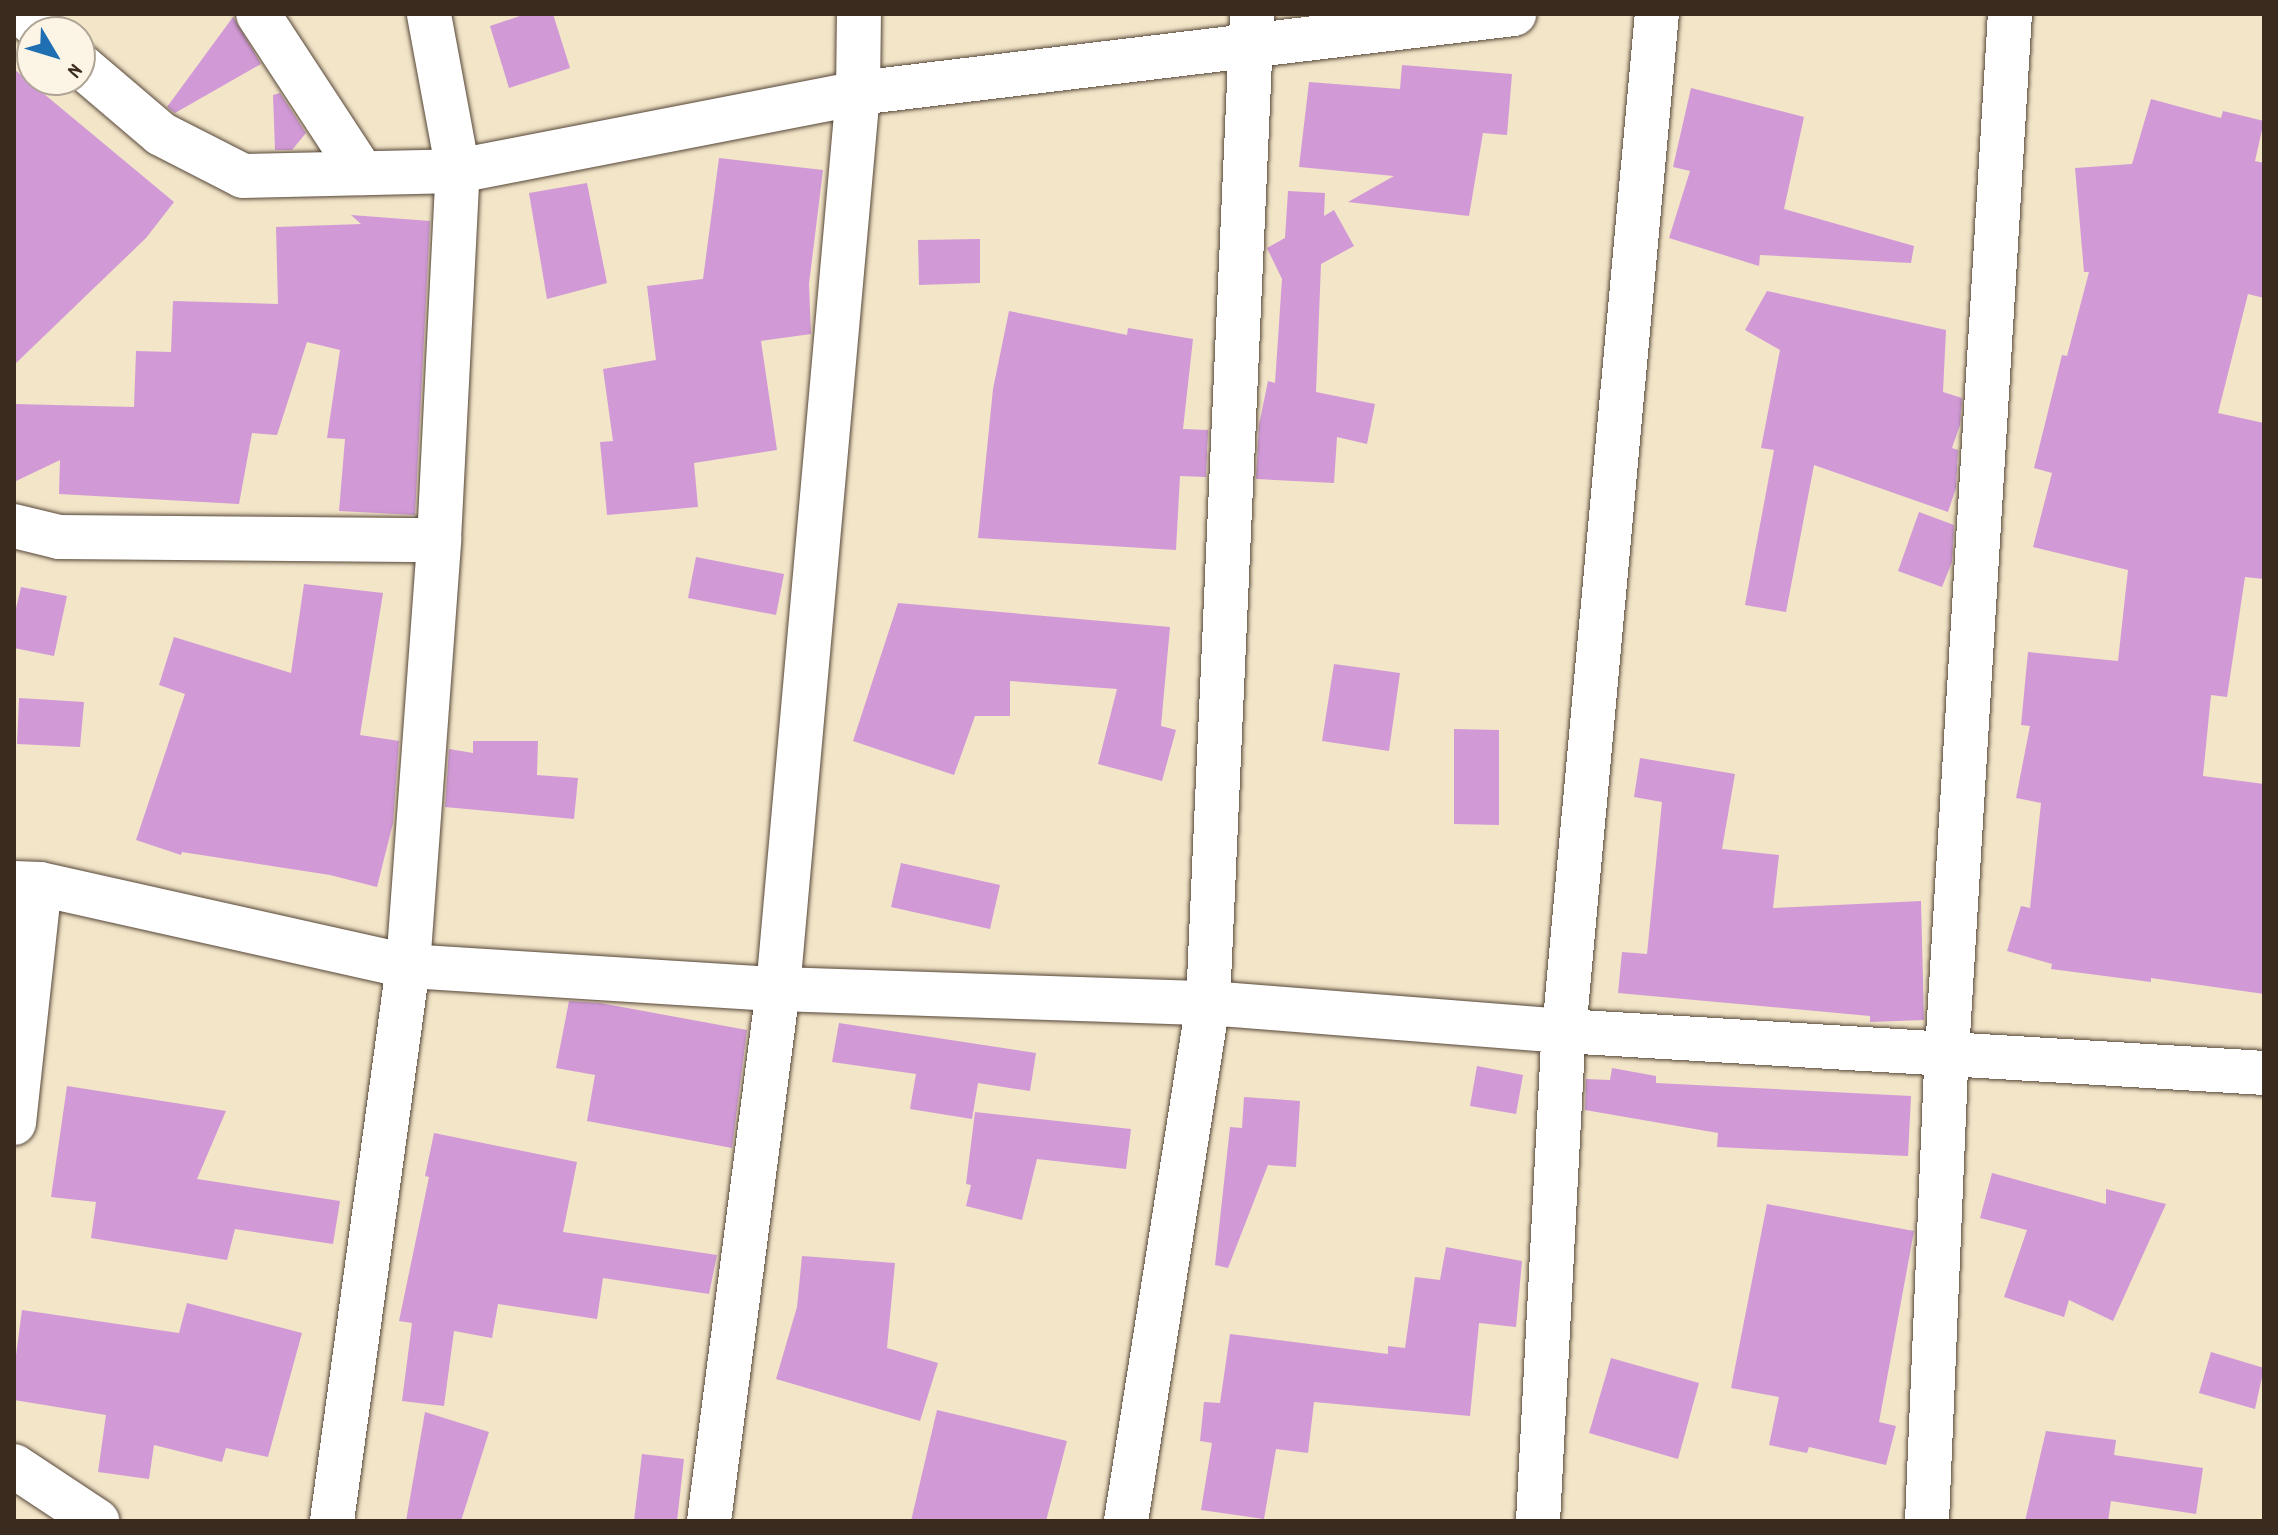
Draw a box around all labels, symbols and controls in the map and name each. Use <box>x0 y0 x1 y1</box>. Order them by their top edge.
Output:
north arrow <box>16 16 96 96</box>
text: N <box>58 56 89 84</box>

